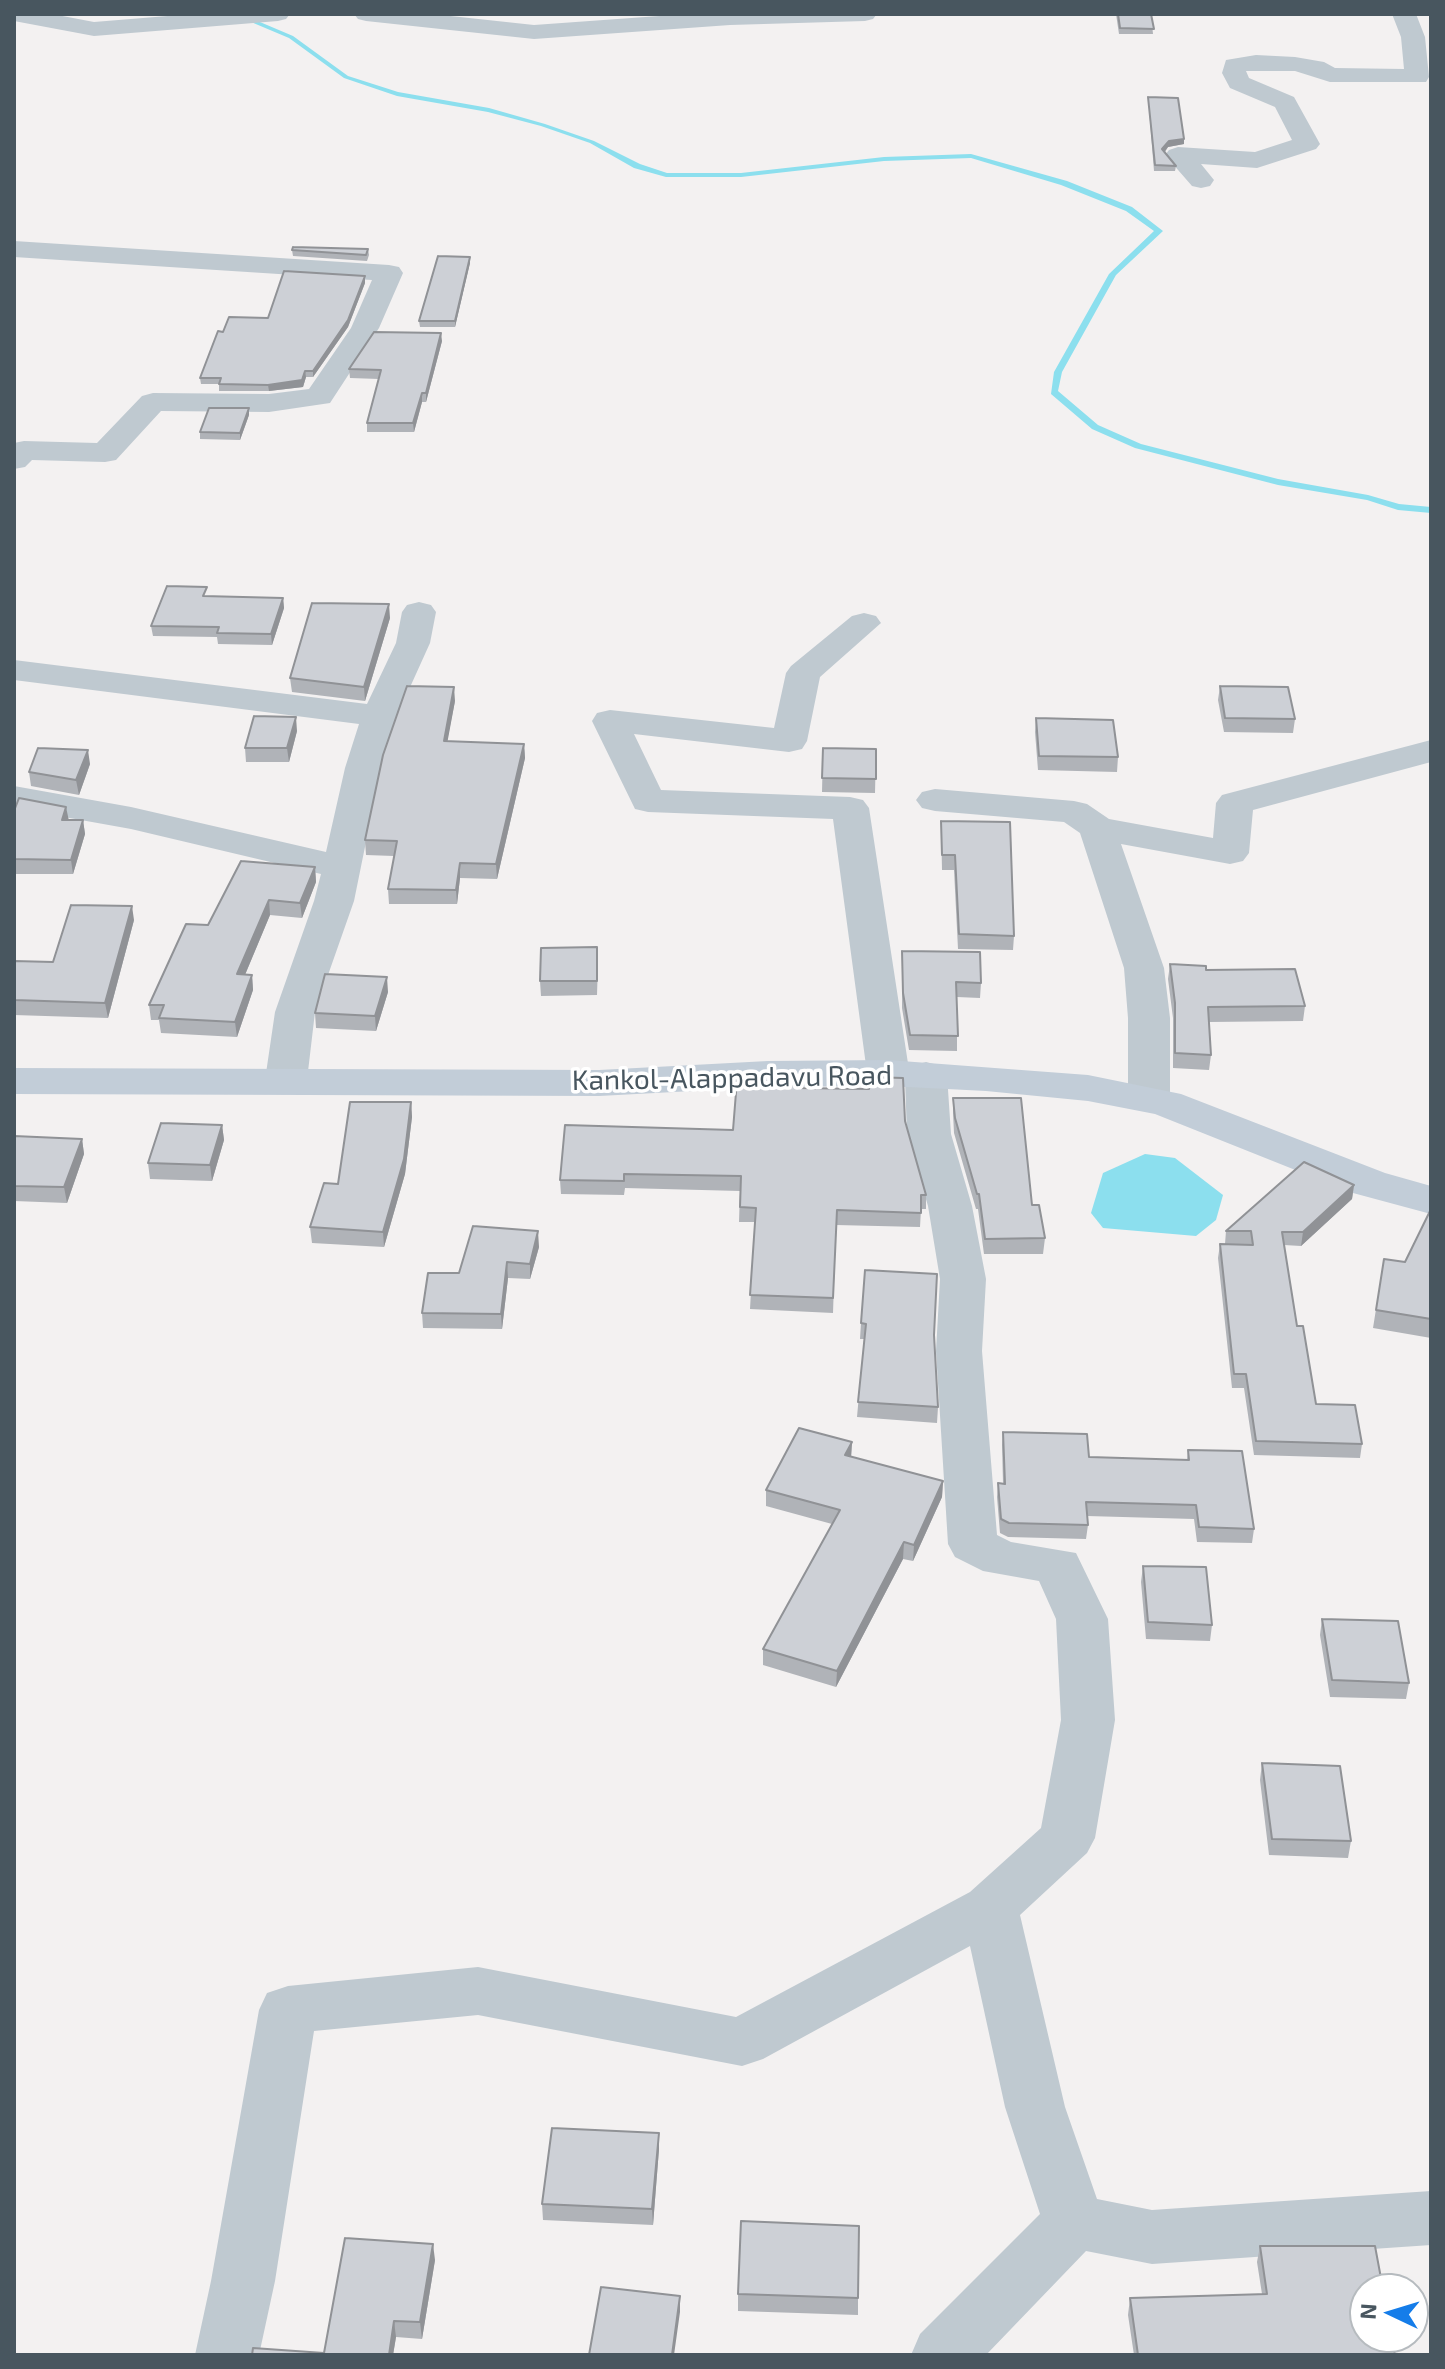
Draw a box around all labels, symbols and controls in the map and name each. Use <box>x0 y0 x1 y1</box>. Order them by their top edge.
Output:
street label: Kankol-Alappadavu Road <box>572 1058 892 1098</box>
north arrow <box>1349 2273 1429 2353</box>
text: N <box>1354 2303 1381 2320</box>

